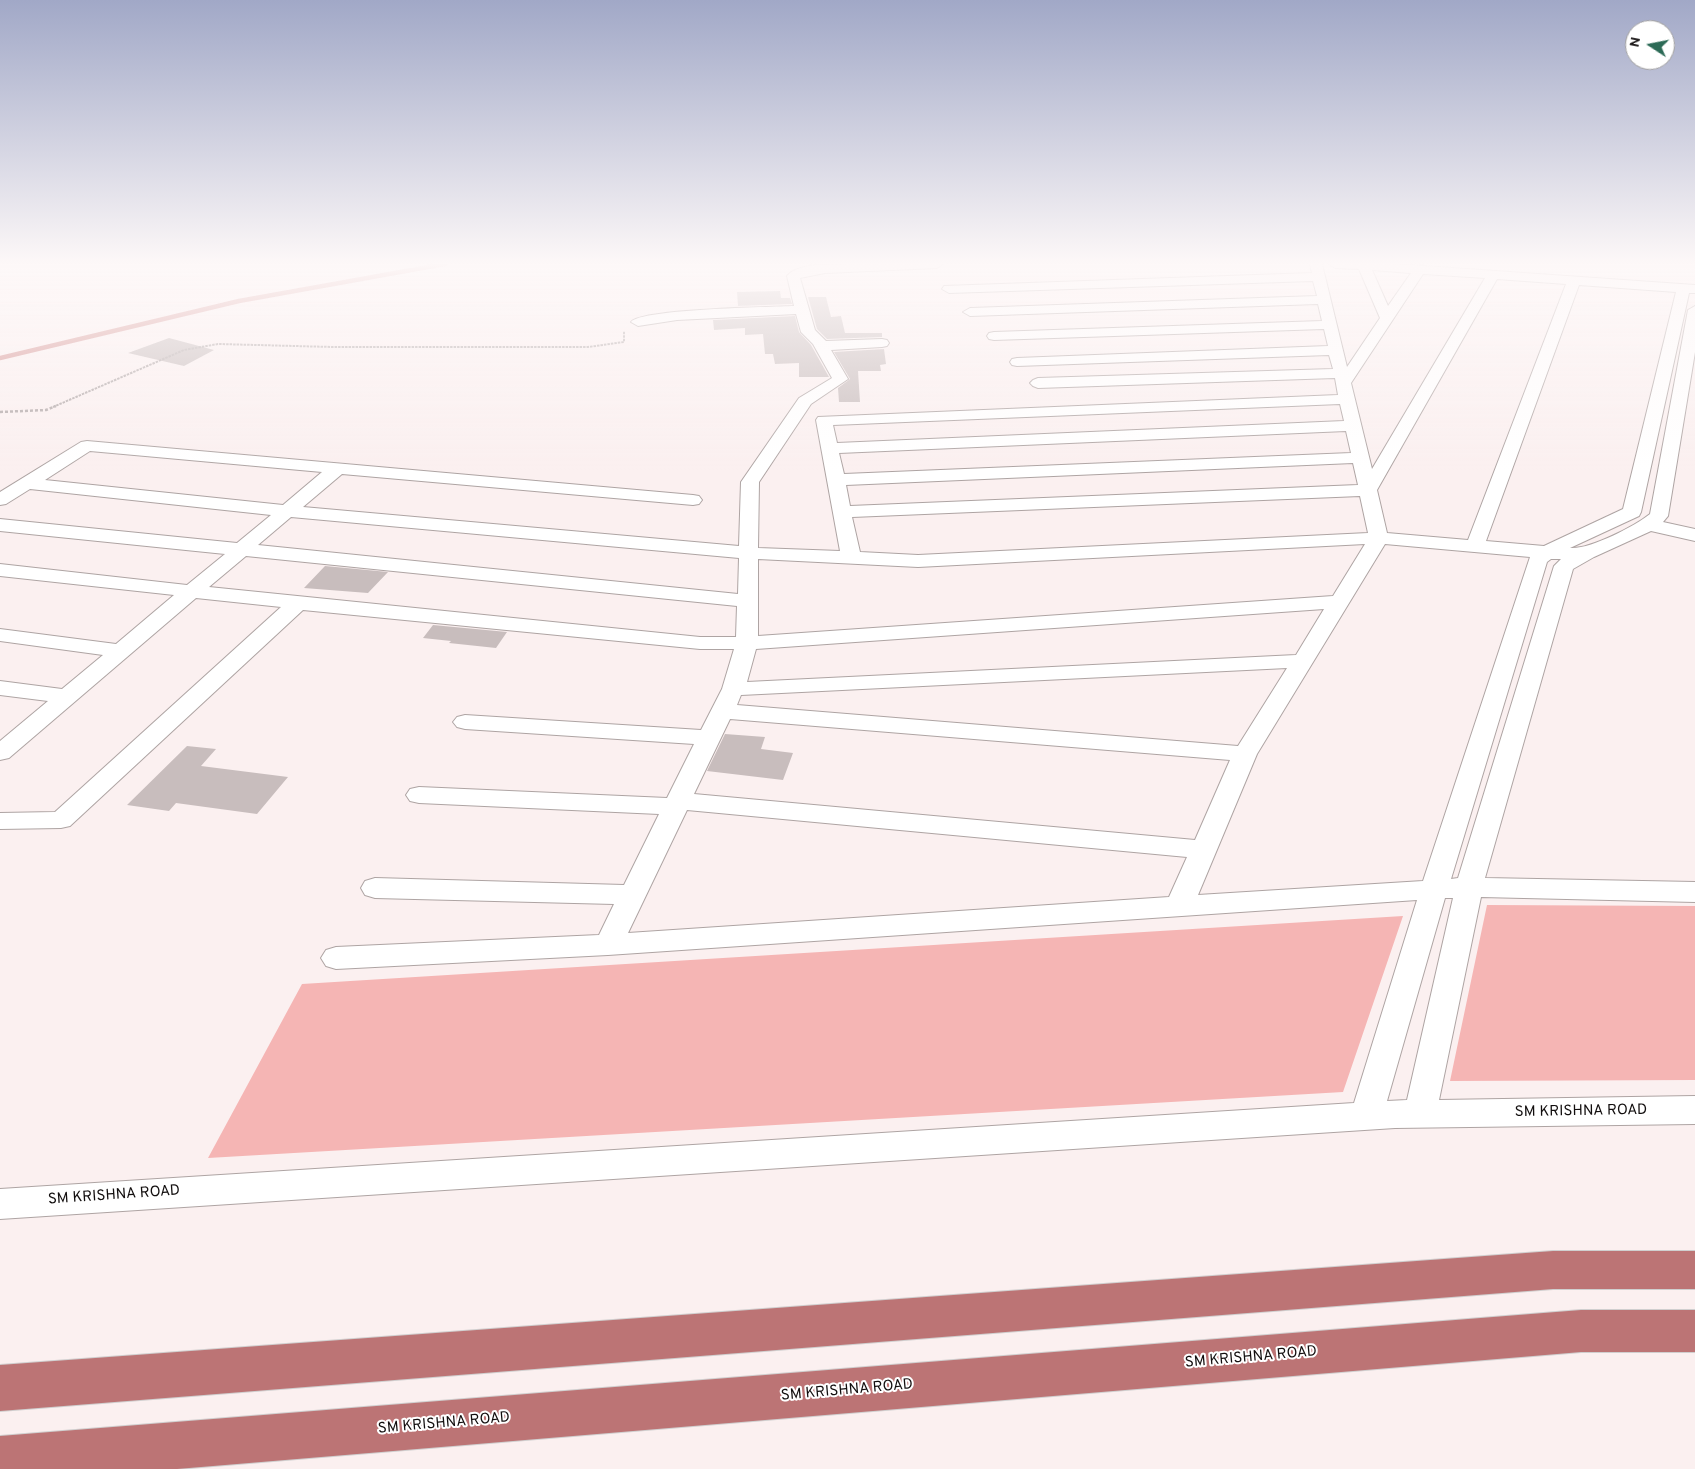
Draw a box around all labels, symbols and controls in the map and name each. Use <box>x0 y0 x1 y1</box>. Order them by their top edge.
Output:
north arrow <box>1625 20 1675 70</box>
text: N <box>1626 36 1645 49</box>
street label: SM KRISHNA ROAD <box>1515 1102 1647 1122</box>
street label: SM KRISHNA ROAD <box>47 1182 181 1210</box>
street label: SM KRISHNA ROAD <box>1184 1343 1318 1373</box>
street label: SM KRISHNA ROAD <box>780 1376 914 1406</box>
street label: SM KRISHNA ROAD <box>377 1409 511 1439</box>

